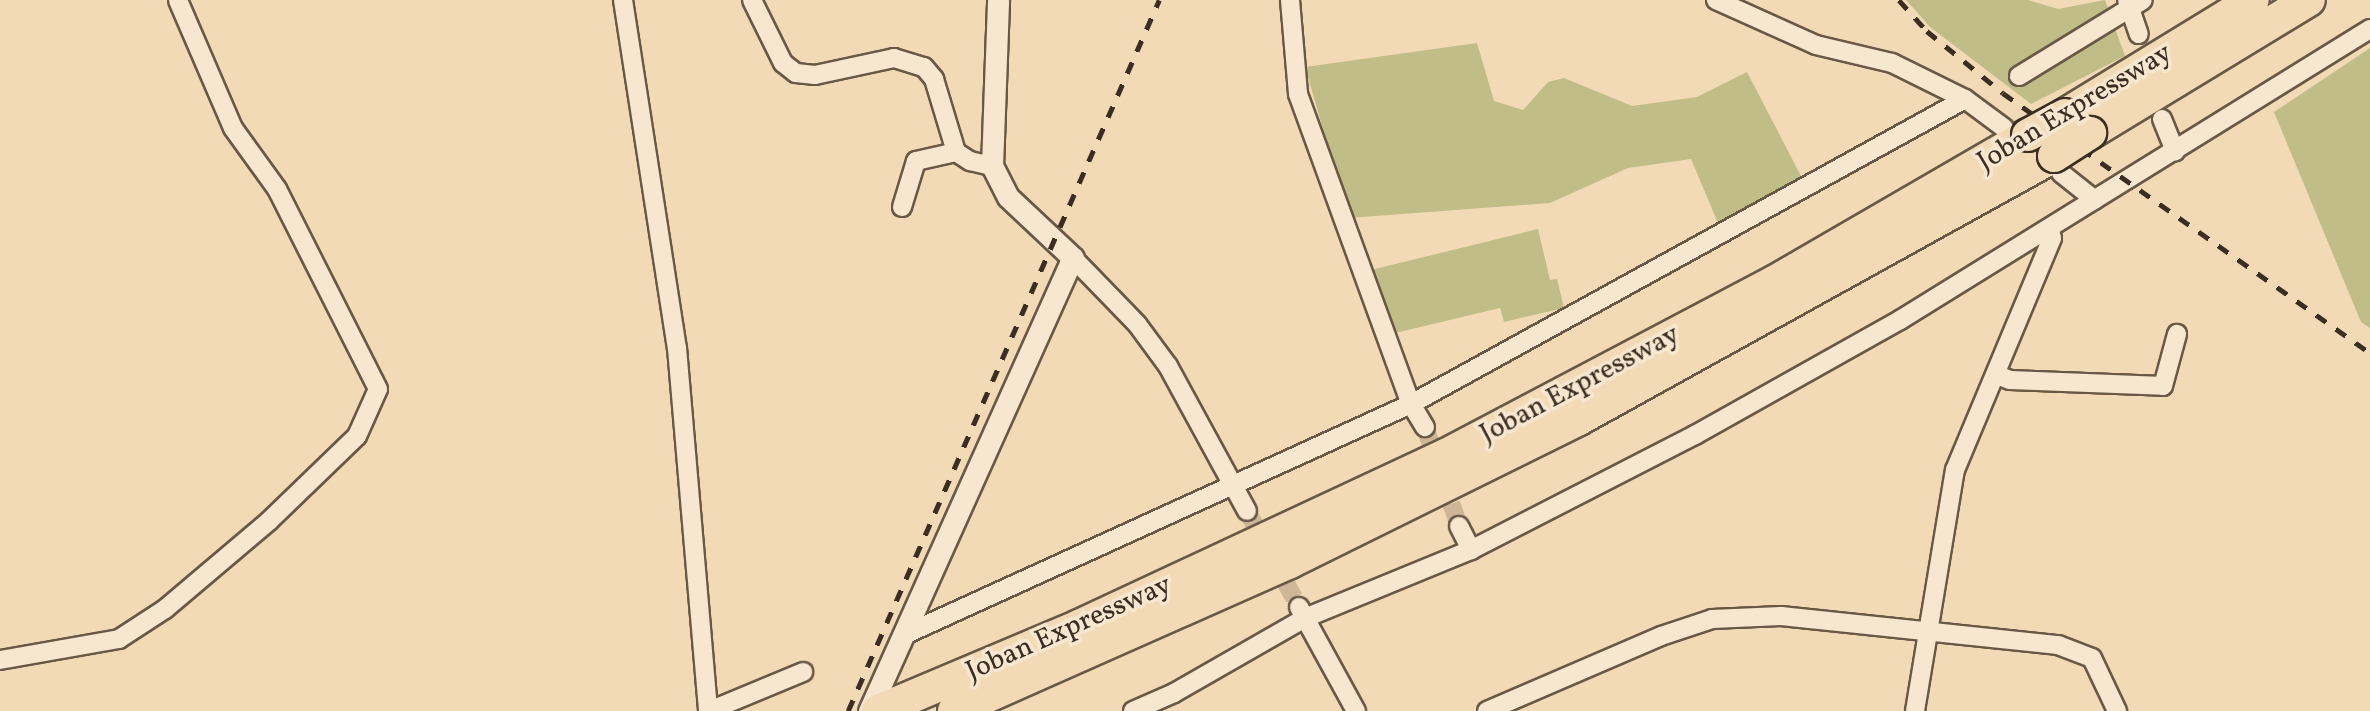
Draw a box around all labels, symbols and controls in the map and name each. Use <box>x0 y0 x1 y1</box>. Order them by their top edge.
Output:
street label: Joban Expressway <box>1972 37 2178 179</box>
street label: Joban Expressway <box>1474 318 1686 452</box>
street label: Joban Expressway <box>961 569 1177 689</box>

